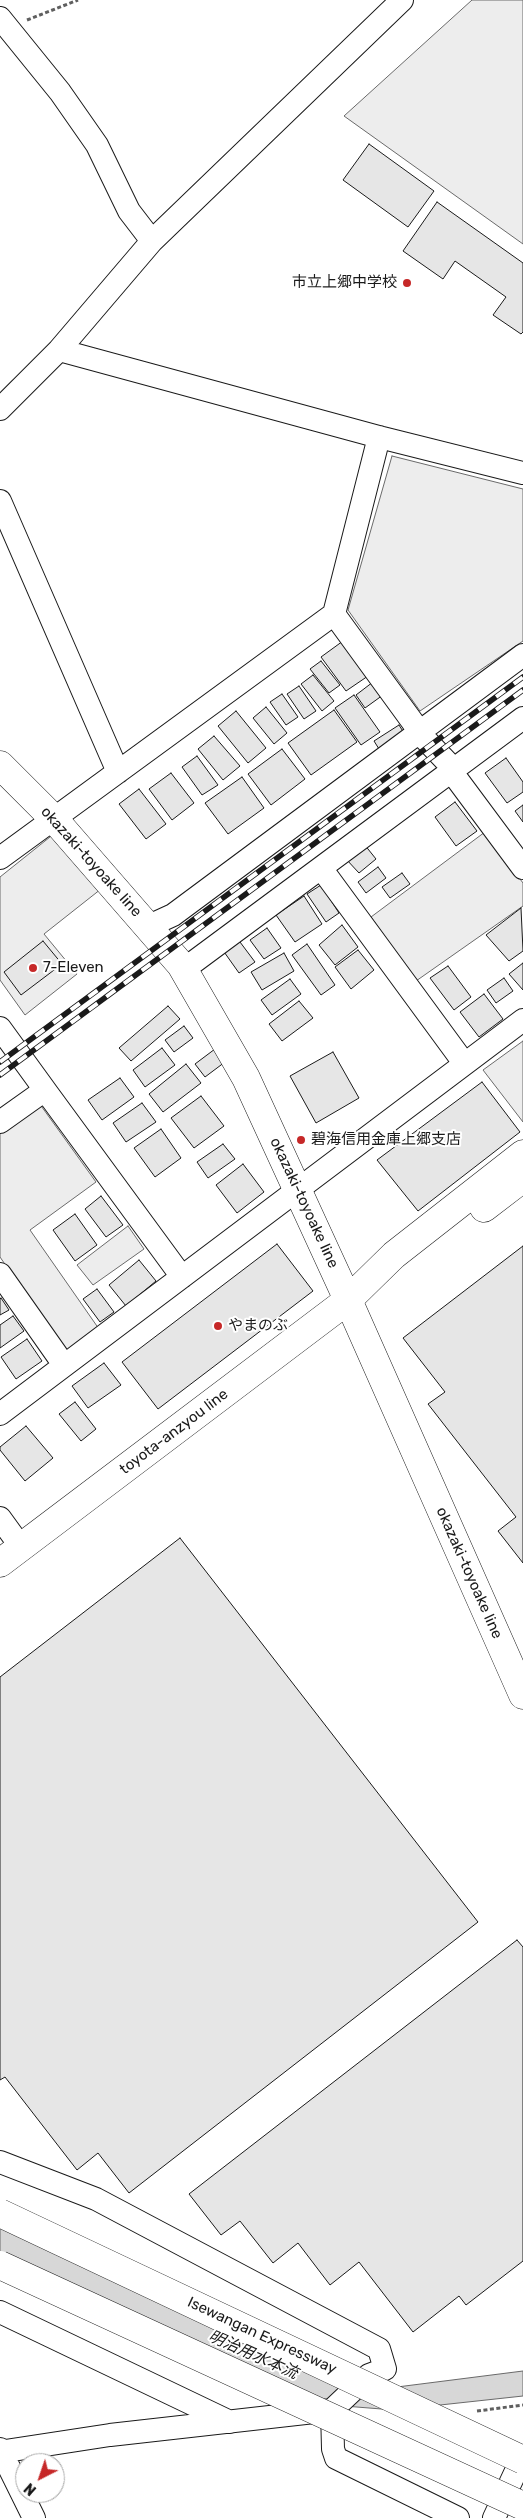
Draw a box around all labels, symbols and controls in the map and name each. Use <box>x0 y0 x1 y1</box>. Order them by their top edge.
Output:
place label: 市立上郷中学校 <box>292 274 397 292</box>
marker: 市立上郷中学校 <box>401 277 413 289</box>
street label: okazaki-toyoake line <box>37 803 145 921</box>
place label: 7-Eleven <box>43 959 104 977</box>
marker: 7-Eleven <box>27 962 39 974</box>
place label: 碧海信用金庫上郷支店 <box>311 1131 461 1149</box>
marker: 碧海信用金庫上郷支店 <box>295 1134 307 1146</box>
street label: okazaki-toyoake line <box>266 1135 342 1271</box>
place label: やまのぶ <box>228 1317 288 1335</box>
marker: やまのぶ <box>212 1320 224 1332</box>
street label: toyota-anzyou line <box>116 1385 232 1479</box>
street label: okazaki-toyoake line <box>432 1504 506 1642</box>
street label: Isewangan Expressway <box>185 2294 339 2378</box>
water label: 明治用水本流 <box>205 2327 301 2383</box>
north arrow <box>15 2453 65 2503</box>
text: N <box>21 2479 40 2499</box>

